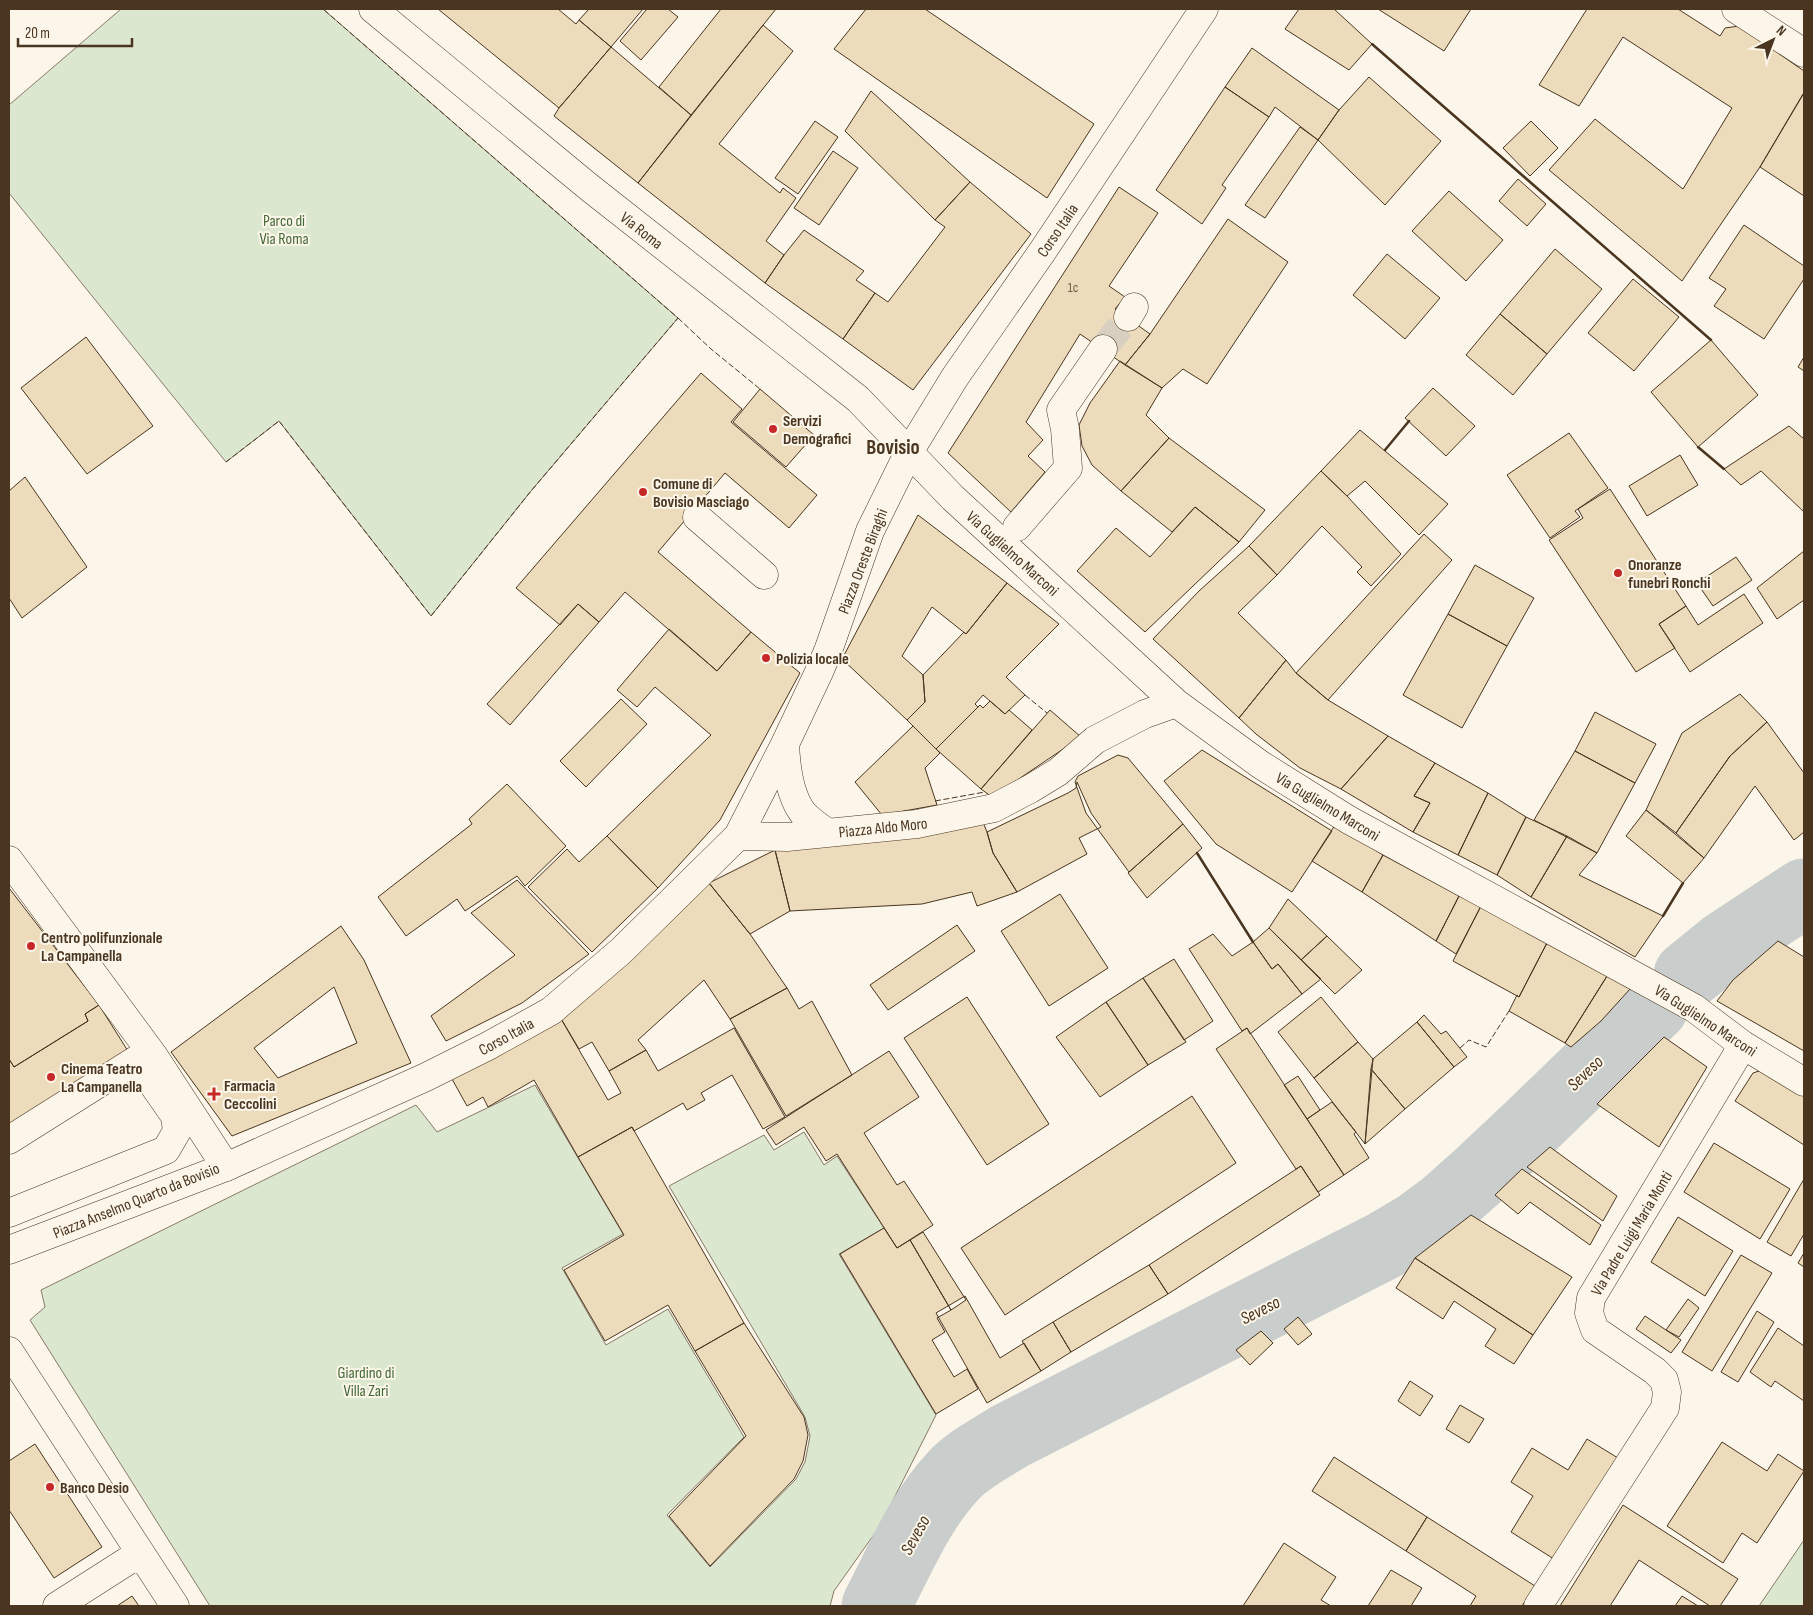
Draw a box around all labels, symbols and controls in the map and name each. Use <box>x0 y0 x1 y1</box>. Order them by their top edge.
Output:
scale bar <box>18 15 131 47</box>
north arrow <box>1748 15 1798 65</box>
text: N <box>1773 22 1790 40</box>
text: 20 m <box>25 24 50 43</box>
street label: Corso Italia <box>1034 201 1083 261</box>
street label: Via Roma <box>616 209 666 254</box>
park label: Parco di Via Roma <box>259 212 309 249</box>
house number: 1c <box>1068 279 1078 296</box>
place label: Servizi Demografici <box>783 412 851 449</box>
marker: Servizi Demografici <box>767 423 779 435</box>
district label: Bovisio <box>866 435 920 460</box>
place label: Comune di Bovisio Masciago <box>653 475 749 512</box>
marker: Comune di Bovisio Masciago <box>637 486 649 498</box>
street label: Piazza Oreste Biraghi <box>835 506 892 617</box>
street label: Via Guglielmo Marconi <box>962 508 1062 601</box>
place label: Onoranze funebri Ronchi <box>1628 556 1710 593</box>
marker: Onoranze funebri Ronchi <box>1612 567 1624 579</box>
place label: Polizia locale <box>776 650 849 669</box>
marker: Polizia locale <box>760 652 772 664</box>
street label: Via Guglielmo Marconi <box>1272 769 1383 846</box>
street label: Piazza Aldo Moro <box>838 814 928 843</box>
place label: Centro polifunzionale La Campanella <box>41 929 163 966</box>
marker: Centro polifunzionale La Campanella <box>25 940 37 952</box>
street label: Via Guglielmo Marconi <box>1651 981 1760 1061</box>
street label: Corso Italia <box>476 1014 538 1060</box>
water label: Seveso <box>1563 1051 1608 1095</box>
place label: Cinema Teatro La Campanella <box>61 1060 142 1097</box>
marker: Cinema Teatro La Campanella <box>45 1071 57 1083</box>
place label: Farmacia Ceccolini <box>224 1077 276 1114</box>
marker: Farmacia Ceccolini <box>208 1088 220 1100</box>
street label: Piazza Anselmo Quarto da Bovisio <box>51 1159 222 1243</box>
street label: Via Padre Luigi Maria Monti <box>1588 1168 1677 1300</box>
water label: Seveso <box>1237 1291 1284 1329</box>
park label: Giardino di Villa Zari <box>338 1364 394 1401</box>
place label: Banco Desio <box>60 1479 129 1498</box>
marker: Banco Desio <box>44 1481 56 1493</box>
water label: Seveso <box>896 1511 935 1559</box>

